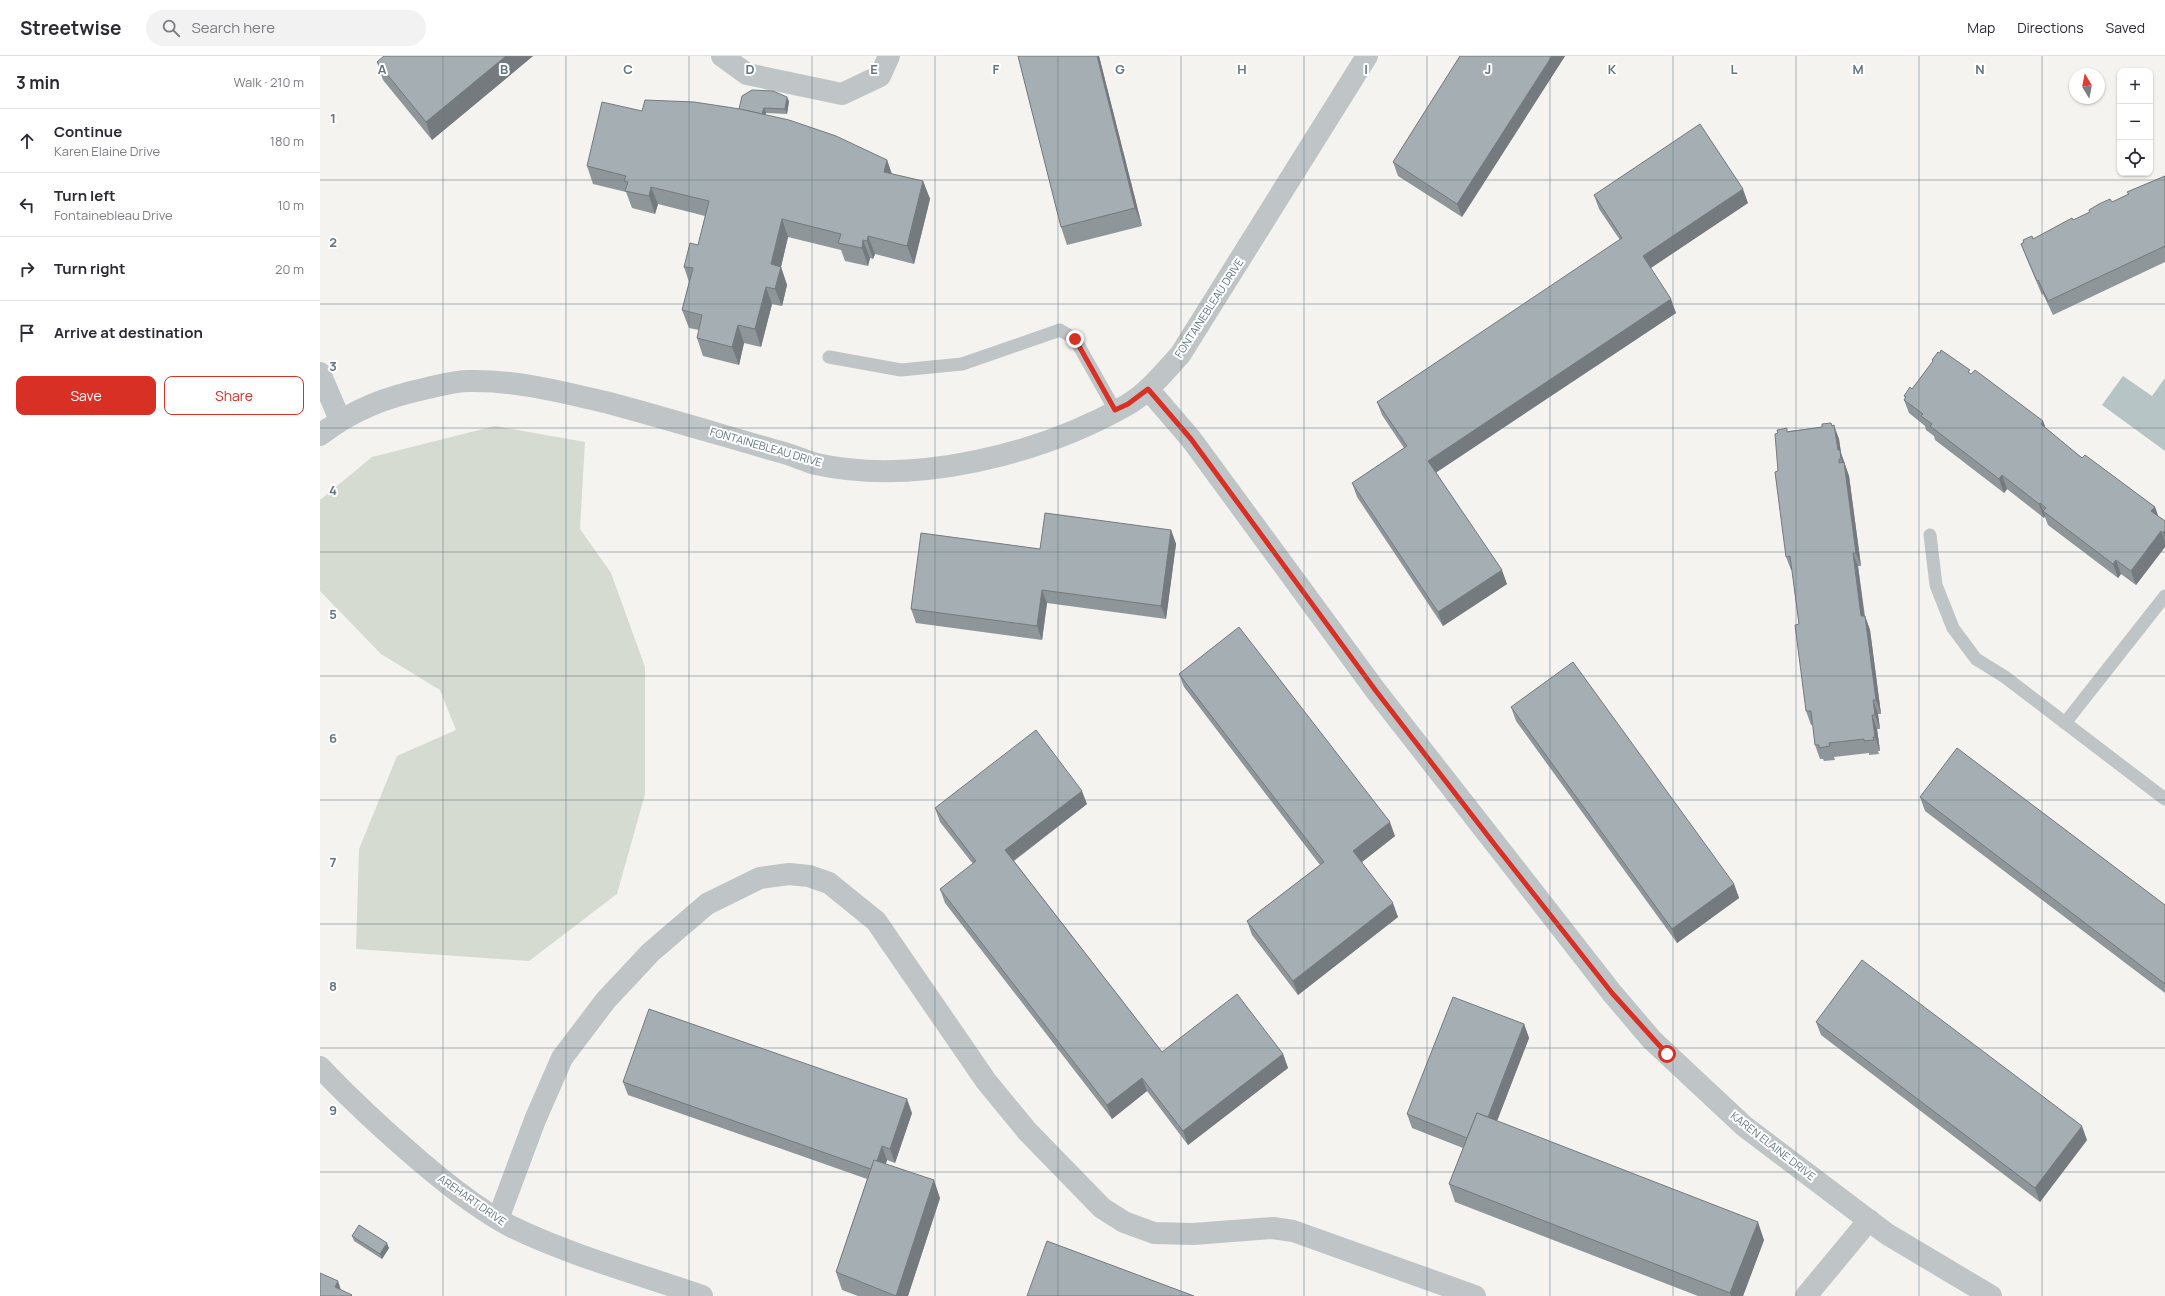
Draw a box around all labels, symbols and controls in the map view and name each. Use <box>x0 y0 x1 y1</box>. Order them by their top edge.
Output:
search box <box>146 10 426 46</box>
text: Streetwise <box>20 15 122 41</box>
icon: search <box>160 17 182 39</box>
text: Search here <box>192 17 275 38</box>
text: Map <box>1967 18 1995 37</box>
text: Directions <box>2017 18 2084 37</box>
text: Saved <box>2106 18 2145 37</box>
text: A <box>378 60 387 78</box>
text: B <box>500 60 508 78</box>
text: C <box>623 60 633 78</box>
text: D <box>745 60 755 78</box>
text: E <box>870 60 878 78</box>
text: F <box>993 60 1000 78</box>
text: G <box>1115 60 1125 78</box>
text: H <box>1237 60 1247 78</box>
text: I <box>1364 60 1368 78</box>
text: J <box>1485 60 1491 78</box>
text: K <box>1608 60 1617 78</box>
text: L <box>1731 60 1738 78</box>
text: M <box>1852 60 1864 78</box>
text: N <box>1975 60 1985 78</box>
north arrow <box>2069 68 2105 104</box>
map controls <box>2117 68 2153 176</box>
button: + <box>2117 68 2153 104</box>
text: 3 min <box>16 71 60 94</box>
text: Walk · 210 m <box>234 73 304 91</box>
button: − <box>2117 104 2153 140</box>
text: 1 <box>330 109 336 127</box>
text: Continue <box>54 121 122 142</box>
icon: ahead <box>16 130 38 152</box>
text: 180 m <box>270 132 304 150</box>
button: locate <box>2117 140 2153 176</box>
text: Karen Elaine Drive <box>54 142 160 160</box>
text: Turn left <box>54 185 116 206</box>
icon: left <box>16 194 38 216</box>
text: 10 m <box>277 196 304 214</box>
text: Fontainebleau Drive <box>54 206 173 224</box>
text: 2 <box>329 233 337 251</box>
street label: FONTAINEBLEAU DRIVE <box>1171 255 1246 360</box>
icon: right <box>16 258 38 280</box>
text: Turn right <box>54 258 125 279</box>
text: 20 m <box>275 260 304 278</box>
icon: arrive <box>16 322 38 344</box>
text: Arrive at destination <box>54 322 203 343</box>
route end <box>1066 330 1084 348</box>
text: 3 <box>329 357 337 375</box>
button: Save <box>16 376 156 415</box>
button: Share <box>164 376 304 415</box>
street label: FONTAINEBLEAU DRIVE <box>708 423 824 470</box>
text: 4 <box>329 481 337 499</box>
text: 5 <box>329 605 337 623</box>
text: 6 <box>329 729 337 747</box>
text: 7 <box>330 853 337 871</box>
text: 8 <box>329 977 337 995</box>
route start <box>1658 1045 1676 1063</box>
text: 9 <box>329 1101 337 1119</box>
street label: KAREN ELAINE DRIVE <box>1728 1108 1819 1183</box>
street label: AREHART DRIVE <box>435 1171 509 1229</box>

